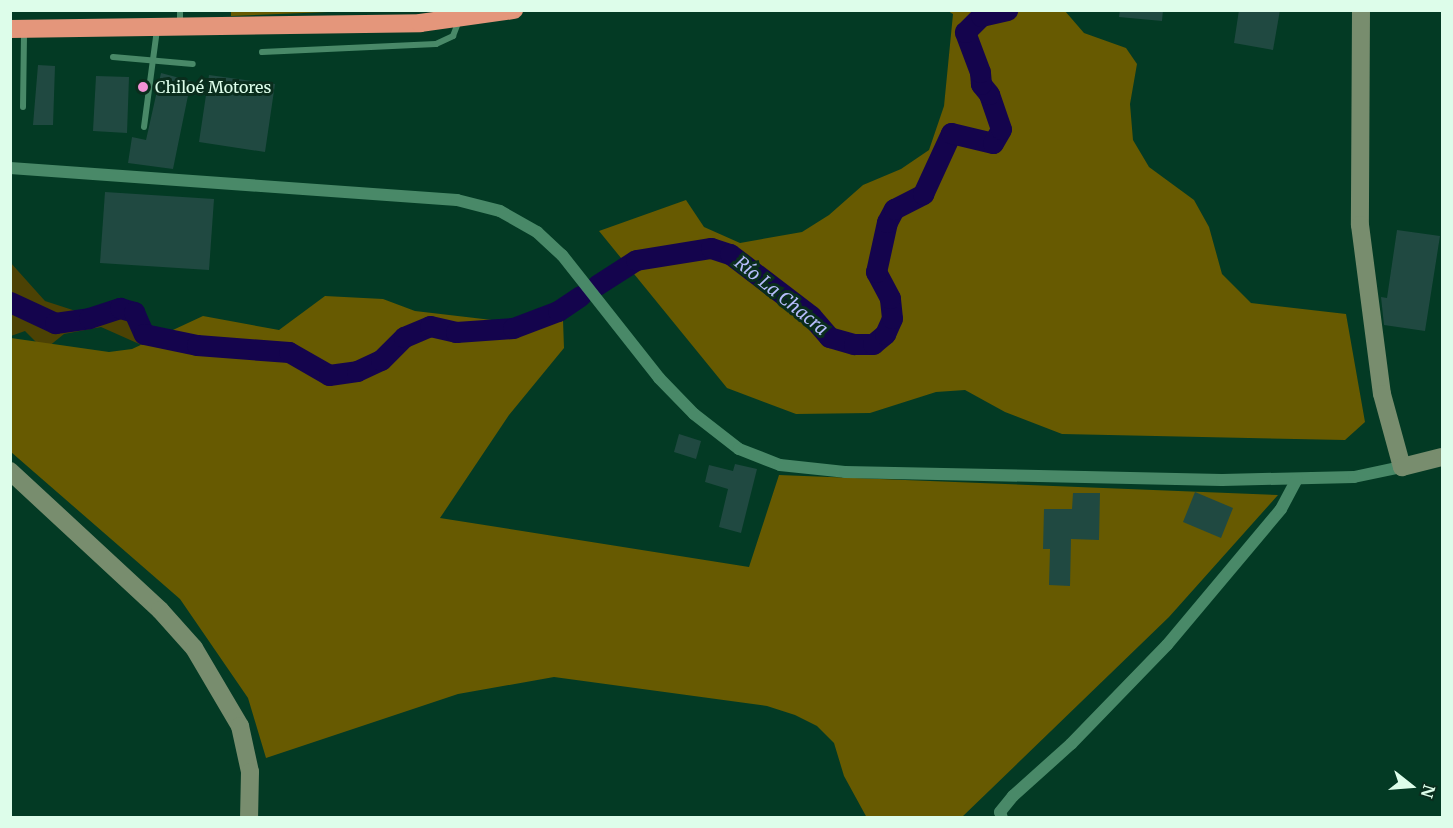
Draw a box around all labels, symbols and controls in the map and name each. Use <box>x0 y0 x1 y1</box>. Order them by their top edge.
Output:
place label: Chiloé Motores <box>155 77 271 97</box>
marker: Chiloé Motores <box>136 80 150 94</box>
water label: Río La Chacra <box>730 252 832 340</box>
north arrow <box>1381 756 1441 816</box>
text: N <box>1417 782 1440 800</box>

